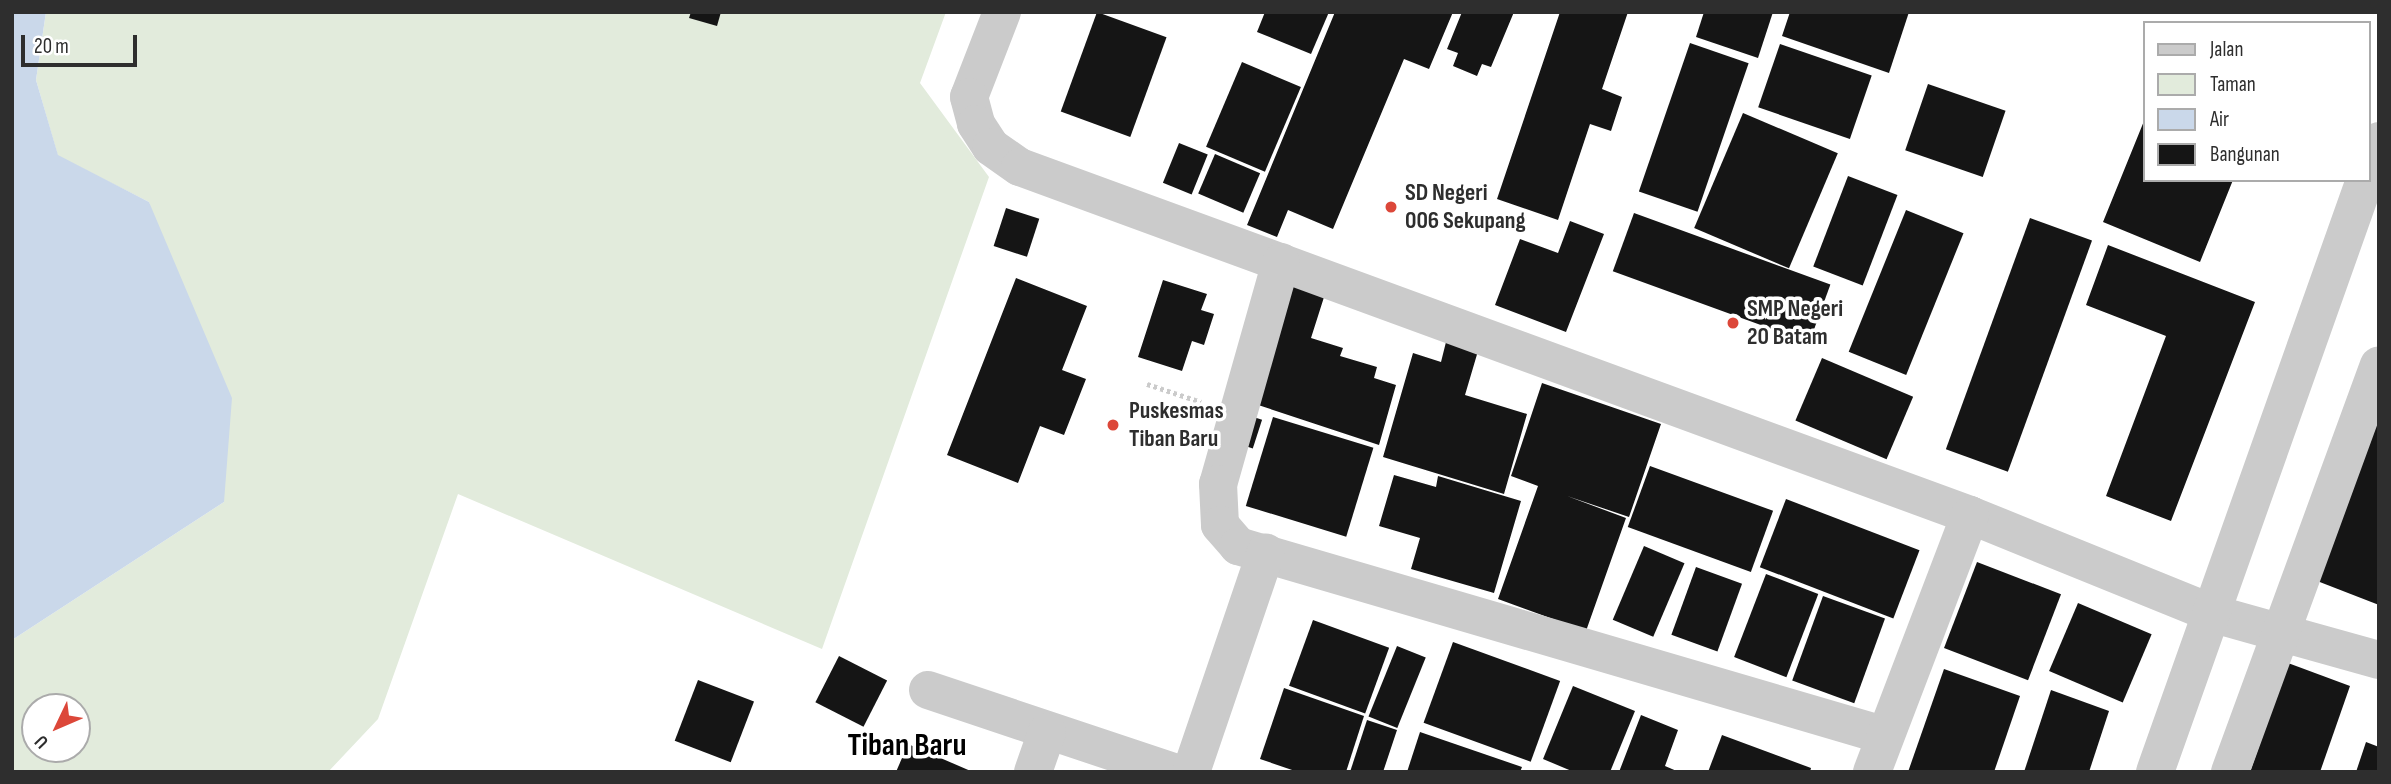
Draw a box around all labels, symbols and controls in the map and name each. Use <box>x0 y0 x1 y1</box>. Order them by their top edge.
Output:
scale bar <box>24 21 140 65</box>
legend <box>2142 21 2370 182</box>
text: 20 m <box>34 34 69 59</box>
text: Jalan <box>2210 37 2243 62</box>
text: Taman <box>2210 72 2256 97</box>
text: Air <box>2210 107 2229 132</box>
text: Bangunan <box>2210 142 2280 167</box>
place label: SD Negeri 006 Sekupang <box>1405 179 1526 235</box>
marker: SD Negeri 006 Sekupang <box>1383 199 1399 215</box>
place label: SMP Negeri 20 Batam <box>1747 295 1843 351</box>
marker: SMP Negeri 20 Batam <box>1725 315 1741 331</box>
place label: Puskesmas Tiban Baru <box>1129 397 1224 453</box>
marker: Puskesmas Tiban Baru <box>1103 415 1123 435</box>
north arrow <box>21 693 91 763</box>
district label: Tiban Baru <box>848 727 966 765</box>
text: U <box>30 730 54 753</box>

